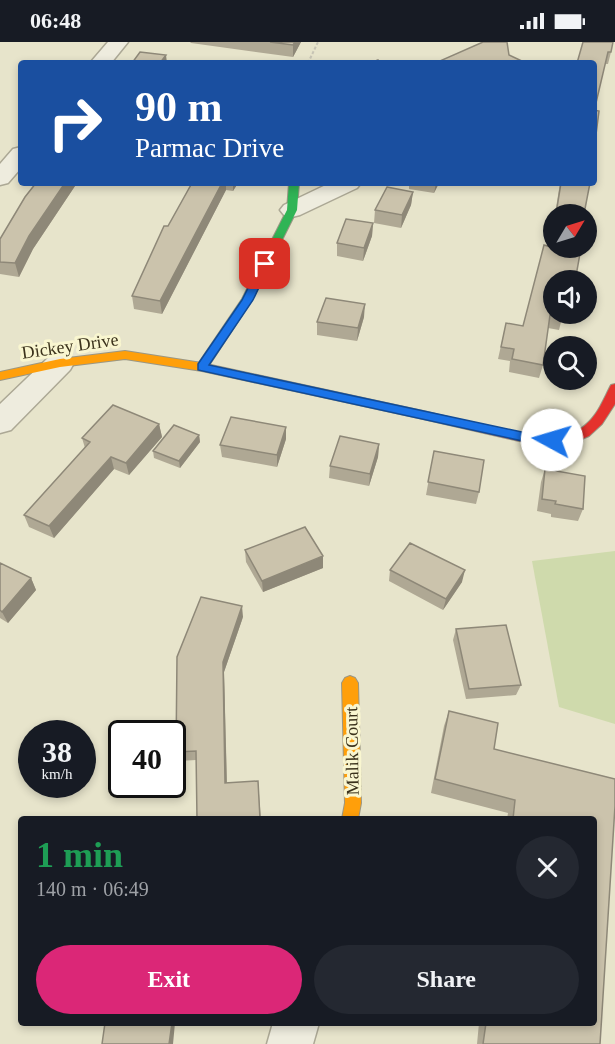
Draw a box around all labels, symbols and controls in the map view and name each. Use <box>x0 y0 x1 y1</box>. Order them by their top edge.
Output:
text: 06:48 <box>30 8 81 33</box>
icon: right <box>36 84 114 162</box>
text: 90 m <box>135 84 223 130</box>
text: Parmac Drive <box>135 133 284 163</box>
north arrow <box>543 204 597 258</box>
map controls <box>543 204 597 390</box>
pin <box>239 238 290 289</box>
icon: arrive <box>248 247 281 280</box>
button: sound <box>543 270 597 324</box>
street label: Dickey Drive <box>20 329 120 363</box>
button: search <box>543 336 597 390</box>
position arrow <box>520 408 584 472</box>
street label: Malik Court <box>341 707 363 795</box>
speed limit sign: 40 <box>108 720 186 798</box>
text: 38 <box>42 735 72 768</box>
text: km/h <box>42 766 72 782</box>
text: 1 min <box>36 835 123 875</box>
button: close <box>516 836 579 899</box>
text: 140 m · 06:49 <box>36 878 149 900</box>
button: Exit <box>36 945 302 1014</box>
button: Share <box>314 945 579 1014</box>

